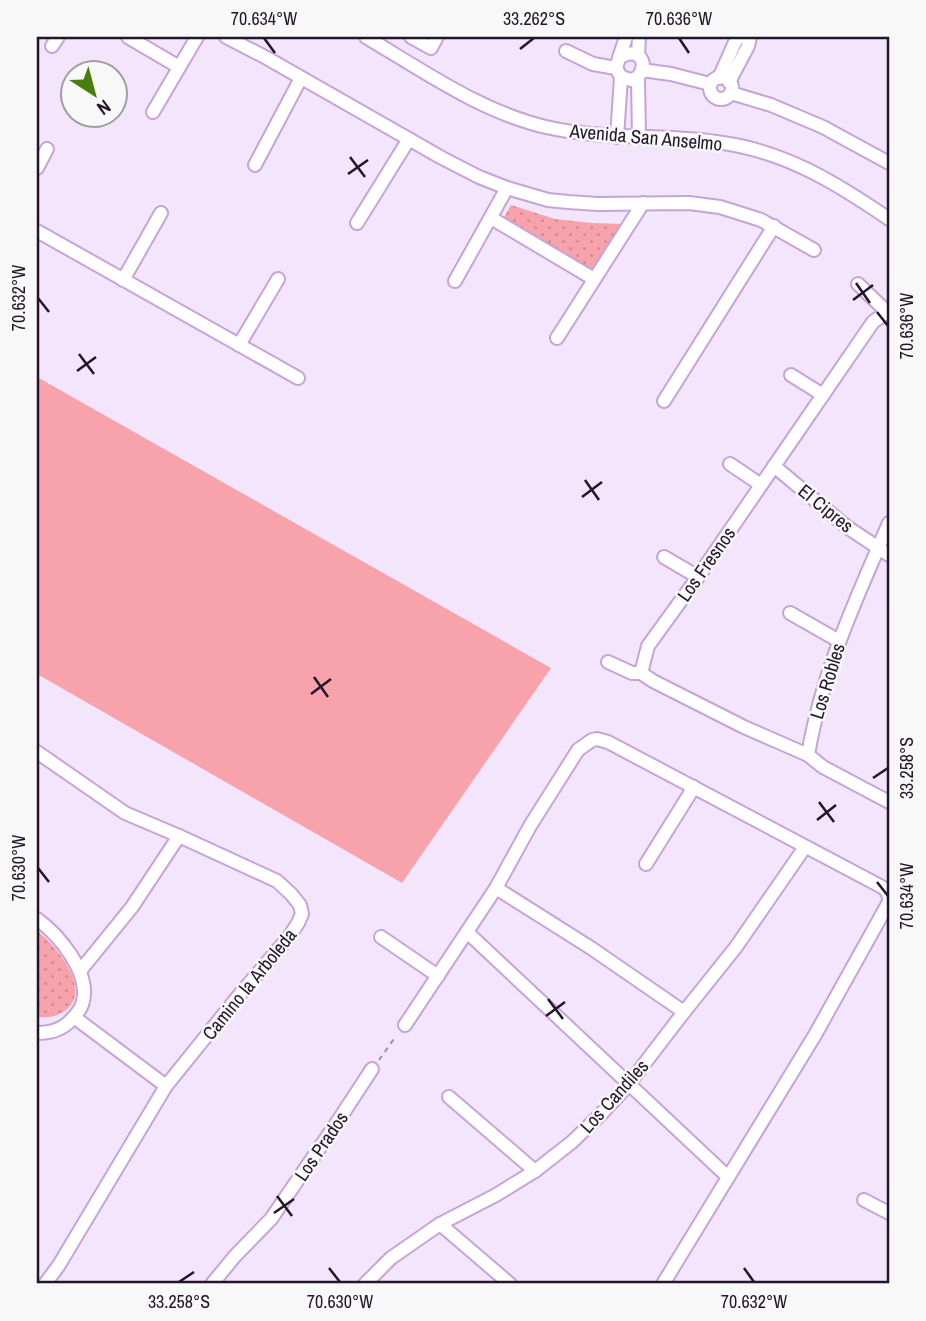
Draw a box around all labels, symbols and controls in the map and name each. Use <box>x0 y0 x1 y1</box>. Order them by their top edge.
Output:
text: 70.634°W <box>231 6 297 31</box>
text: 33.262°S <box>503 6 565 31</box>
text: 70.636°W <box>646 6 712 31</box>
north arrow <box>60 60 130 130</box>
text: N <box>92 94 116 122</box>
street label: Avenida San Anselmo <box>568 117 723 157</box>
text: 70.632°W <box>6 265 31 331</box>
text: 70.636°W <box>894 293 919 359</box>
street label: El Cipres <box>793 478 859 538</box>
street label: Los Fresnos <box>671 521 741 607</box>
street label: Los Robles <box>803 640 851 722</box>
text: 33.258°S <box>894 737 919 799</box>
text: 70.630°W <box>6 835 31 901</box>
text: 70.634°W <box>894 863 919 929</box>
street label: Camino la Arboleda <box>196 922 302 1045</box>
street label: Los Candiles <box>574 1053 654 1138</box>
street label: Los Prados <box>288 1106 354 1186</box>
text: 33.258°S <box>148 1289 210 1314</box>
text: 70.630°W <box>307 1289 373 1314</box>
text: 70.632°W <box>721 1289 787 1314</box>

